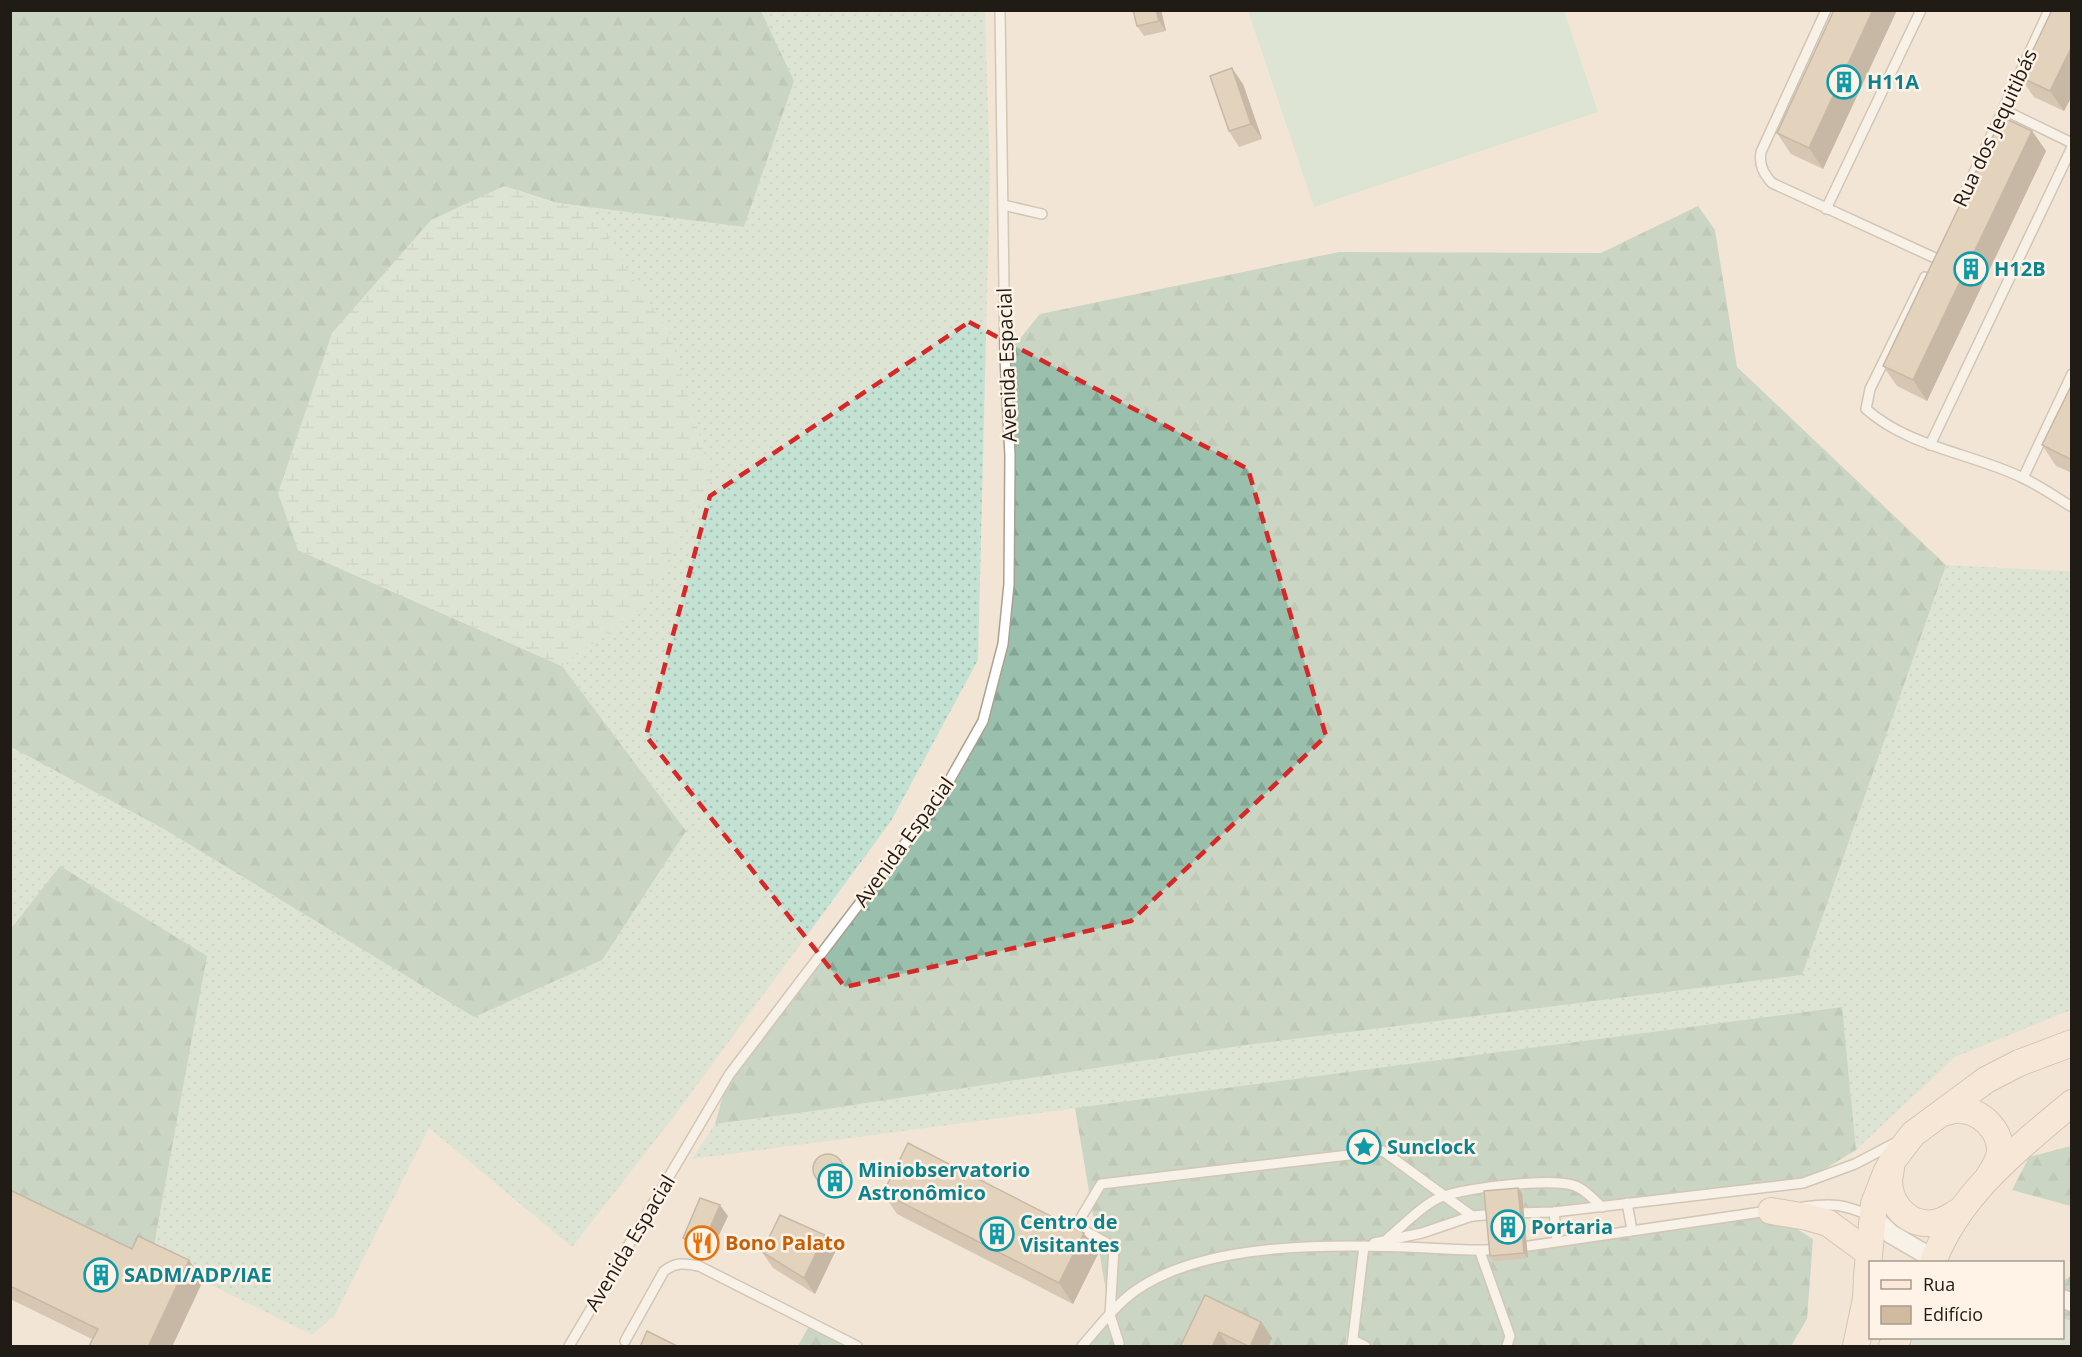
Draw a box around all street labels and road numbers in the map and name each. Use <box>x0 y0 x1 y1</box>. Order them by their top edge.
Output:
street label: Rua dos Jequitibás <box>1946 45 2043 211</box>
street label: Avenida Espacial <box>990 287 1023 443</box>
street label: Avenida Espacial <box>847 771 960 912</box>
street label: Avenida Espacial <box>578 1170 681 1316</box>

